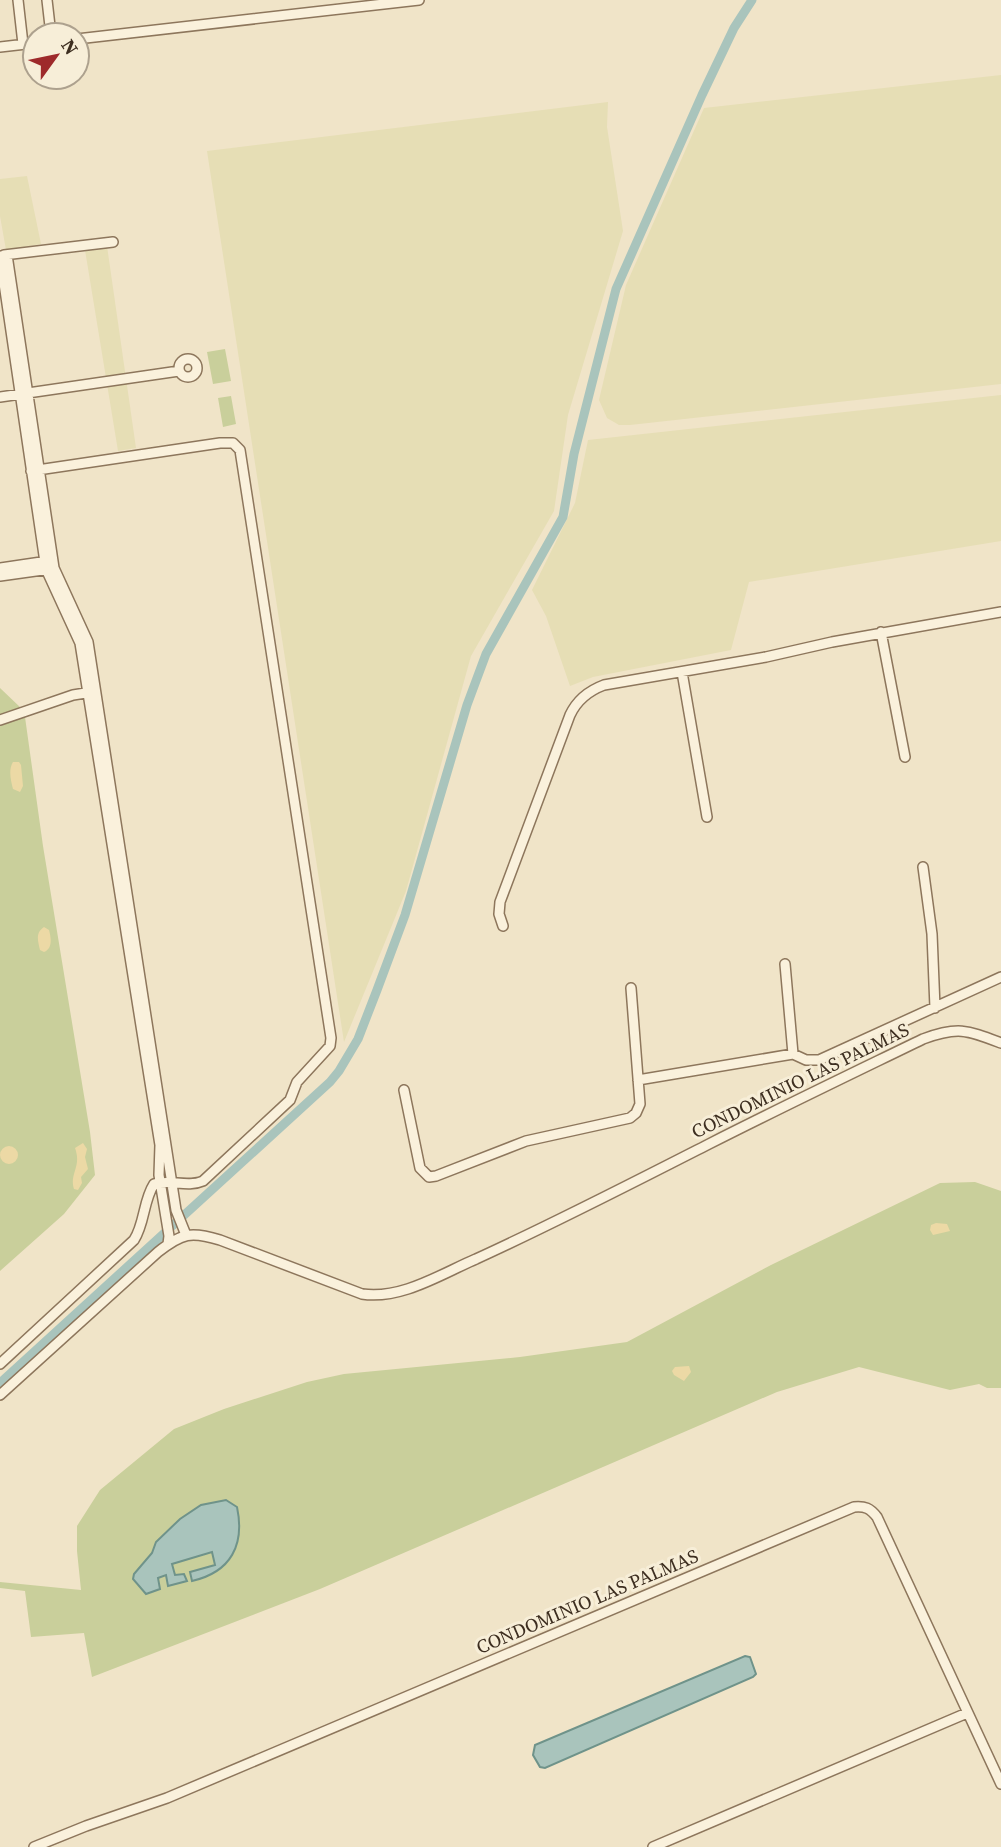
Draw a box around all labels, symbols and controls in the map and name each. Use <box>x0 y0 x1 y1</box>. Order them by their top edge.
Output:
north arrow <box>21 21 91 91</box>
text: N <box>56 34 85 60</box>
street label: CONDOMINIO LAS PALMAS <box>687 1016 913 1144</box>
street label: CONDOMINIO LAS PALMAS <box>472 1542 702 1660</box>

